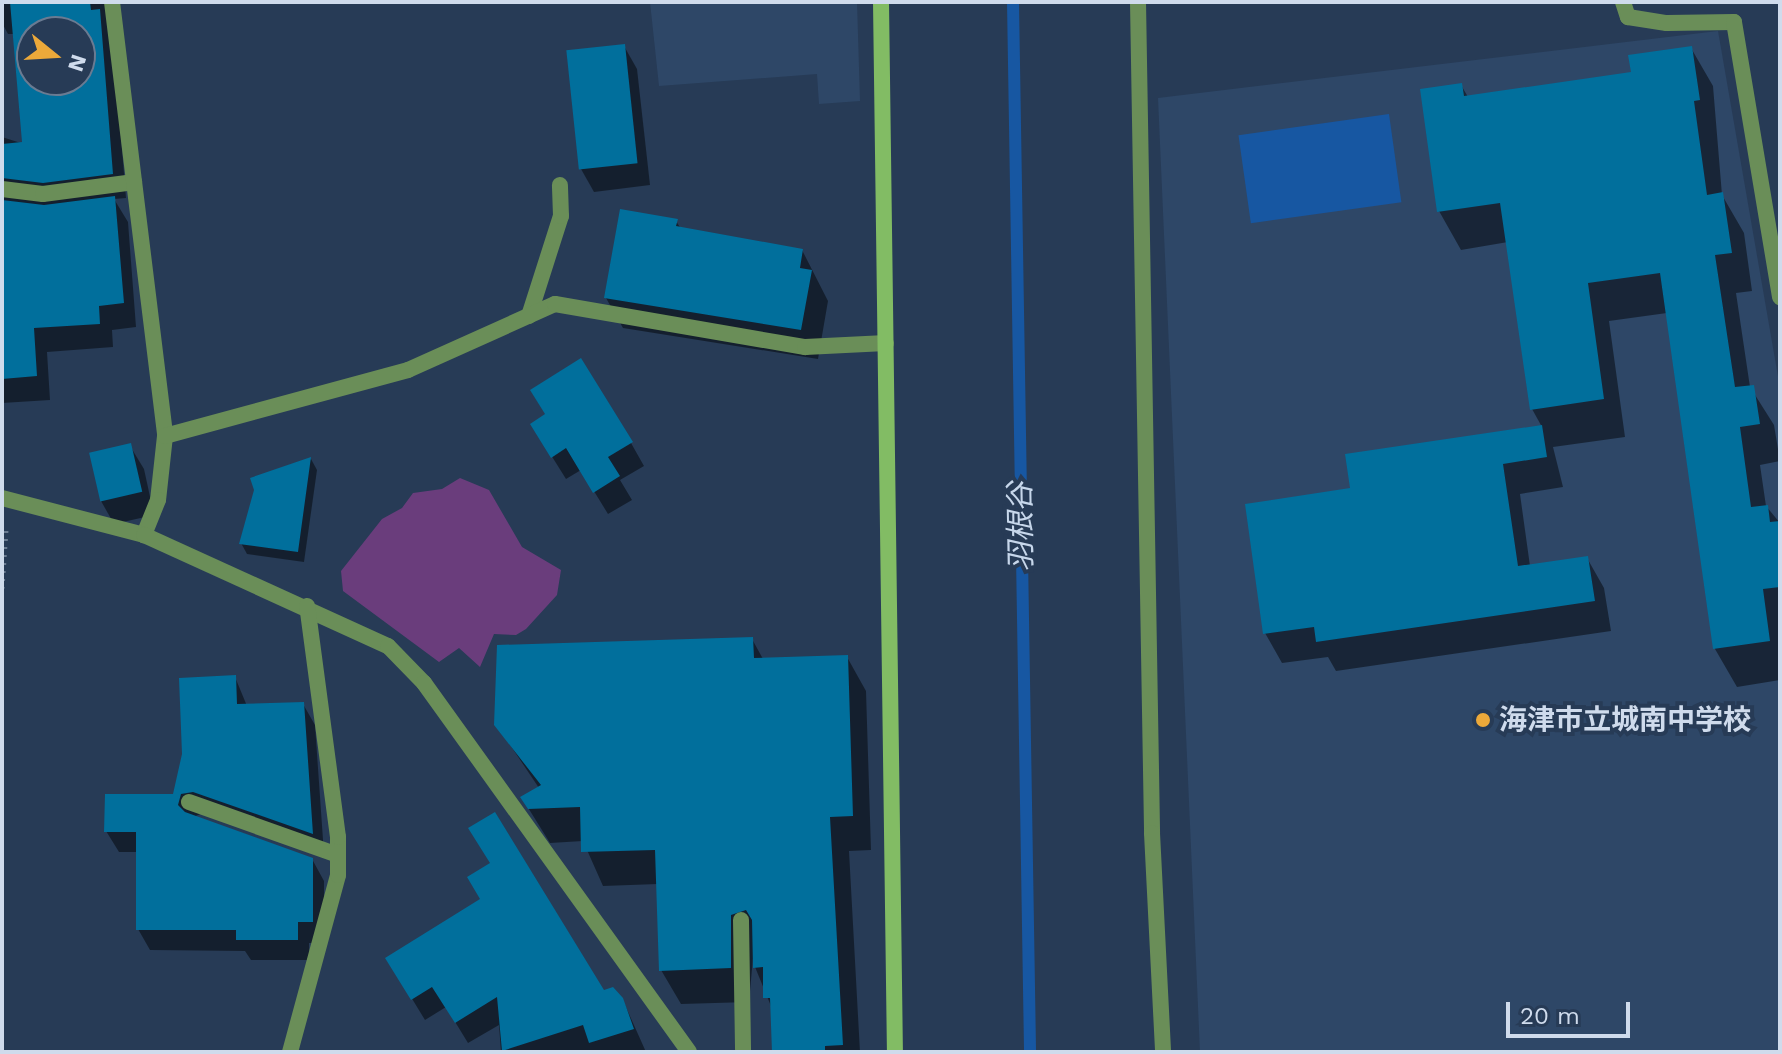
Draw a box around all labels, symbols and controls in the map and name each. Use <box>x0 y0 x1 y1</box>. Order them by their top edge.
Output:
north arrow <box>16 16 96 96</box>
text: N <box>63 51 92 75</box>
water label: 羽根谷 <box>1002 482 1040 572</box>
place label: 海津市立城南中学校 <box>1499 703 1751 737</box>
marker: 海津市立城南中学校 <box>1474 711 1492 729</box>
scale bar <box>1510 986 1634 1036</box>
text: 20 m <box>1520 1002 1580 1030</box>

